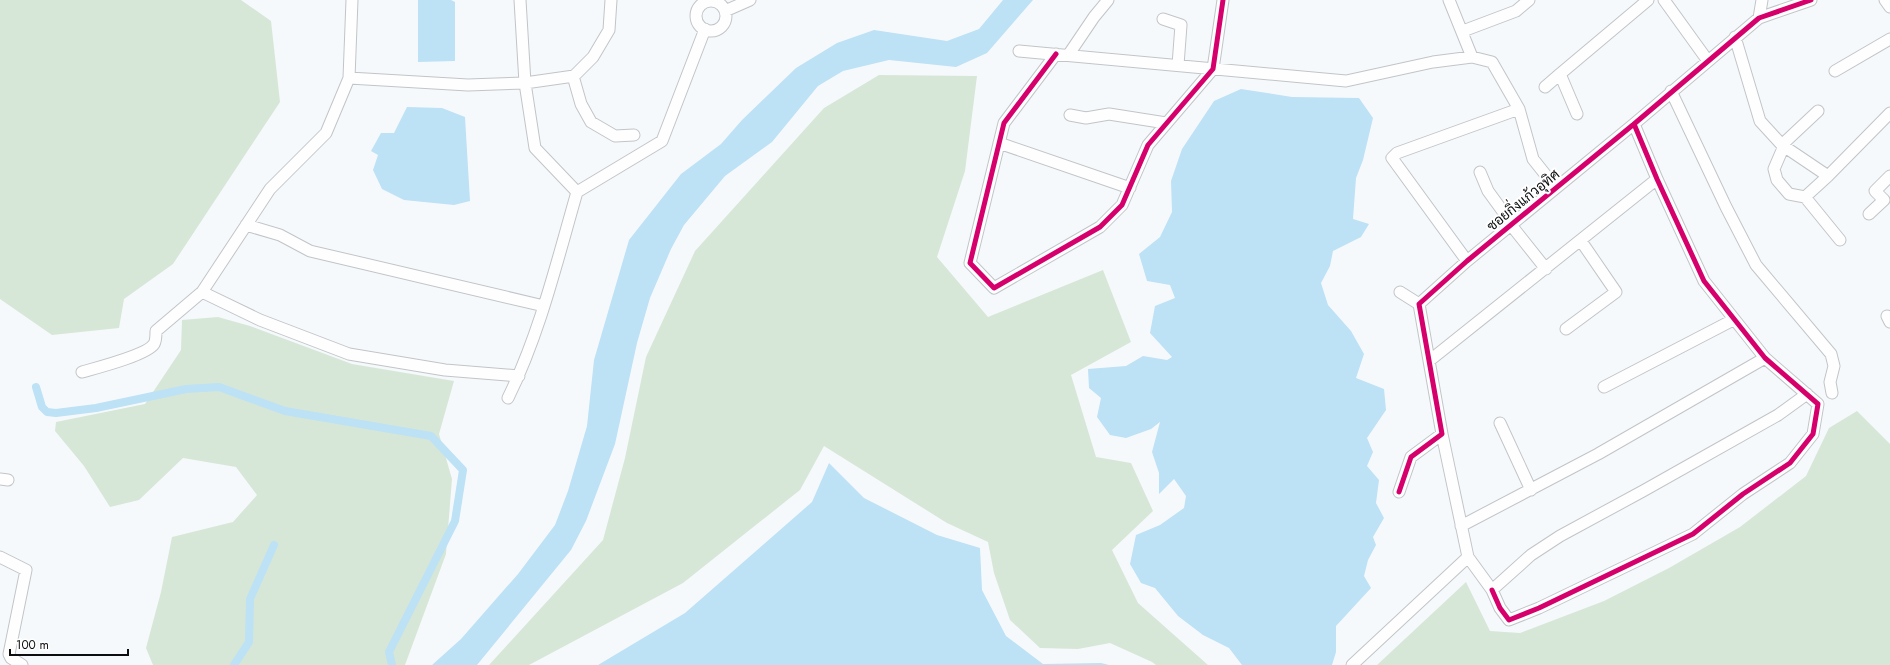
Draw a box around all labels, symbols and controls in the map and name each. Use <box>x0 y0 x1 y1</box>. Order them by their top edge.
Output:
street label: ซอยกิ่งแก้วอุทิศ <box>1481 163 1564 236</box>
scale bar <box>10 631 128 657</box>
text: 100 m <box>16 636 49 654</box>

